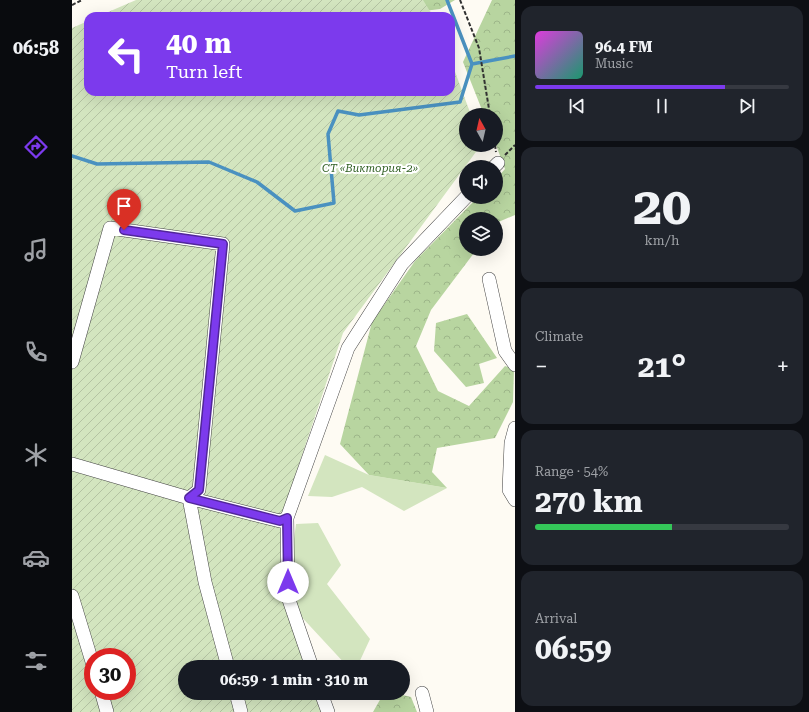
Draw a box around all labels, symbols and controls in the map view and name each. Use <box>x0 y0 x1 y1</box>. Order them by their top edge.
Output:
text: 40 m <box>166 27 231 60</box>
icon: left <box>100 28 152 80</box>
text: 06:58 <box>13 37 59 58</box>
text: 96.4 FM <box>595 38 652 56</box>
text: Music <box>595 56 633 71</box>
text: Turn left <box>166 61 242 82</box>
icon: previous <box>566 95 588 117</box>
icon: pause <box>651 95 673 117</box>
icon: next <box>736 95 758 117</box>
north arrow <box>459 108 503 152</box>
map controls <box>459 108 503 256</box>
icon: directions <box>22 133 50 161</box>
button: sound <box>459 160 503 204</box>
park label: СТ «Виктория-2» <box>322 162 419 175</box>
text: 20 <box>633 176 691 237</box>
pin <box>107 189 141 230</box>
icon: arrive <box>113 195 135 217</box>
button: layers <box>459 212 503 256</box>
text: km/h <box>645 233 679 248</box>
icon: music <box>22 236 50 264</box>
text: Climate <box>535 329 583 344</box>
icon: phone <box>22 338 50 366</box>
text: 21° <box>638 349 686 384</box>
text: − <box>535 354 547 379</box>
text: + <box>777 354 789 379</box>
icon: climate <box>22 441 50 469</box>
text: Range · 54% <box>535 464 608 479</box>
text: 270 km <box>535 484 643 519</box>
icon: car <box>22 544 50 572</box>
position arrow <box>267 561 309 603</box>
text: Arrival <box>535 611 577 626</box>
text: 06:59 <box>535 631 612 666</box>
icon: filters <box>22 647 50 675</box>
speed limit sign: 30 <box>84 648 136 700</box>
text: 06:59 · 1 min · 310 m <box>220 671 368 689</box>

